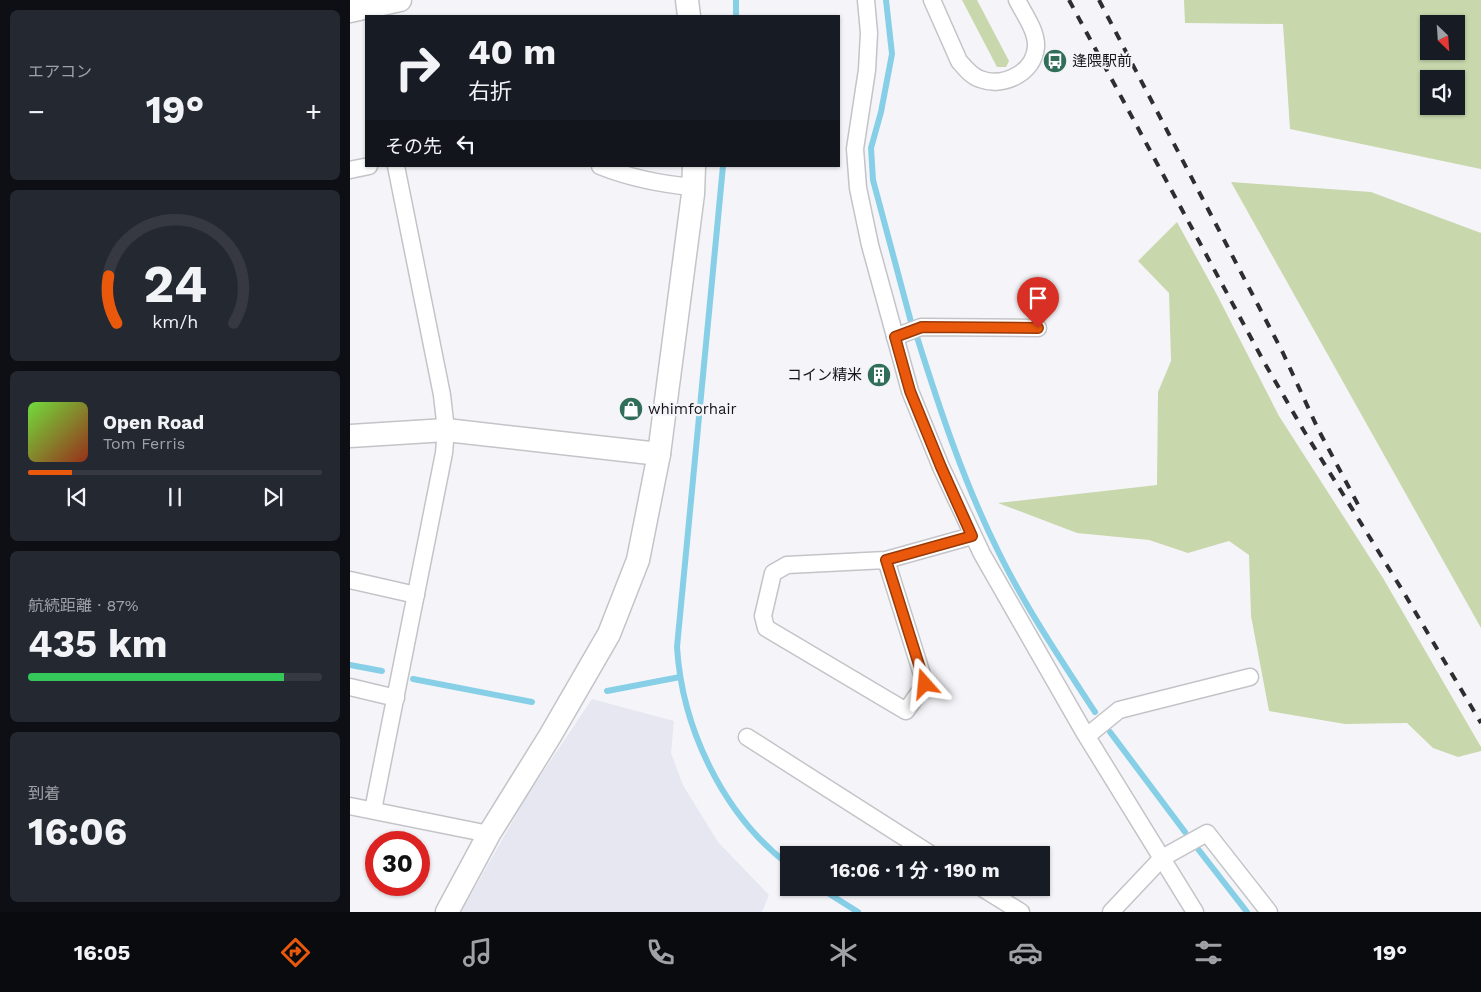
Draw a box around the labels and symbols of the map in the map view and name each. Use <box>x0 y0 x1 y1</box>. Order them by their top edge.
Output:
north arrow <box>1420 15 1465 60</box>
bus stop icon: 逢隈駅前 <box>1042 48 1068 74</box>
place label: 逢隈駅前 <box>1072 52 1132 70</box>
pin <box>1017 277 1059 328</box>
building icon: コイン精米 <box>866 362 892 388</box>
place label: コイン精米 <box>787 366 862 384</box>
shop icon: whimforhair <box>618 396 644 422</box>
place label: whimforhair <box>648 400 737 418</box>
position arrow <box>898 657 950 709</box>
speed limit sign: 30 <box>365 831 430 896</box>

